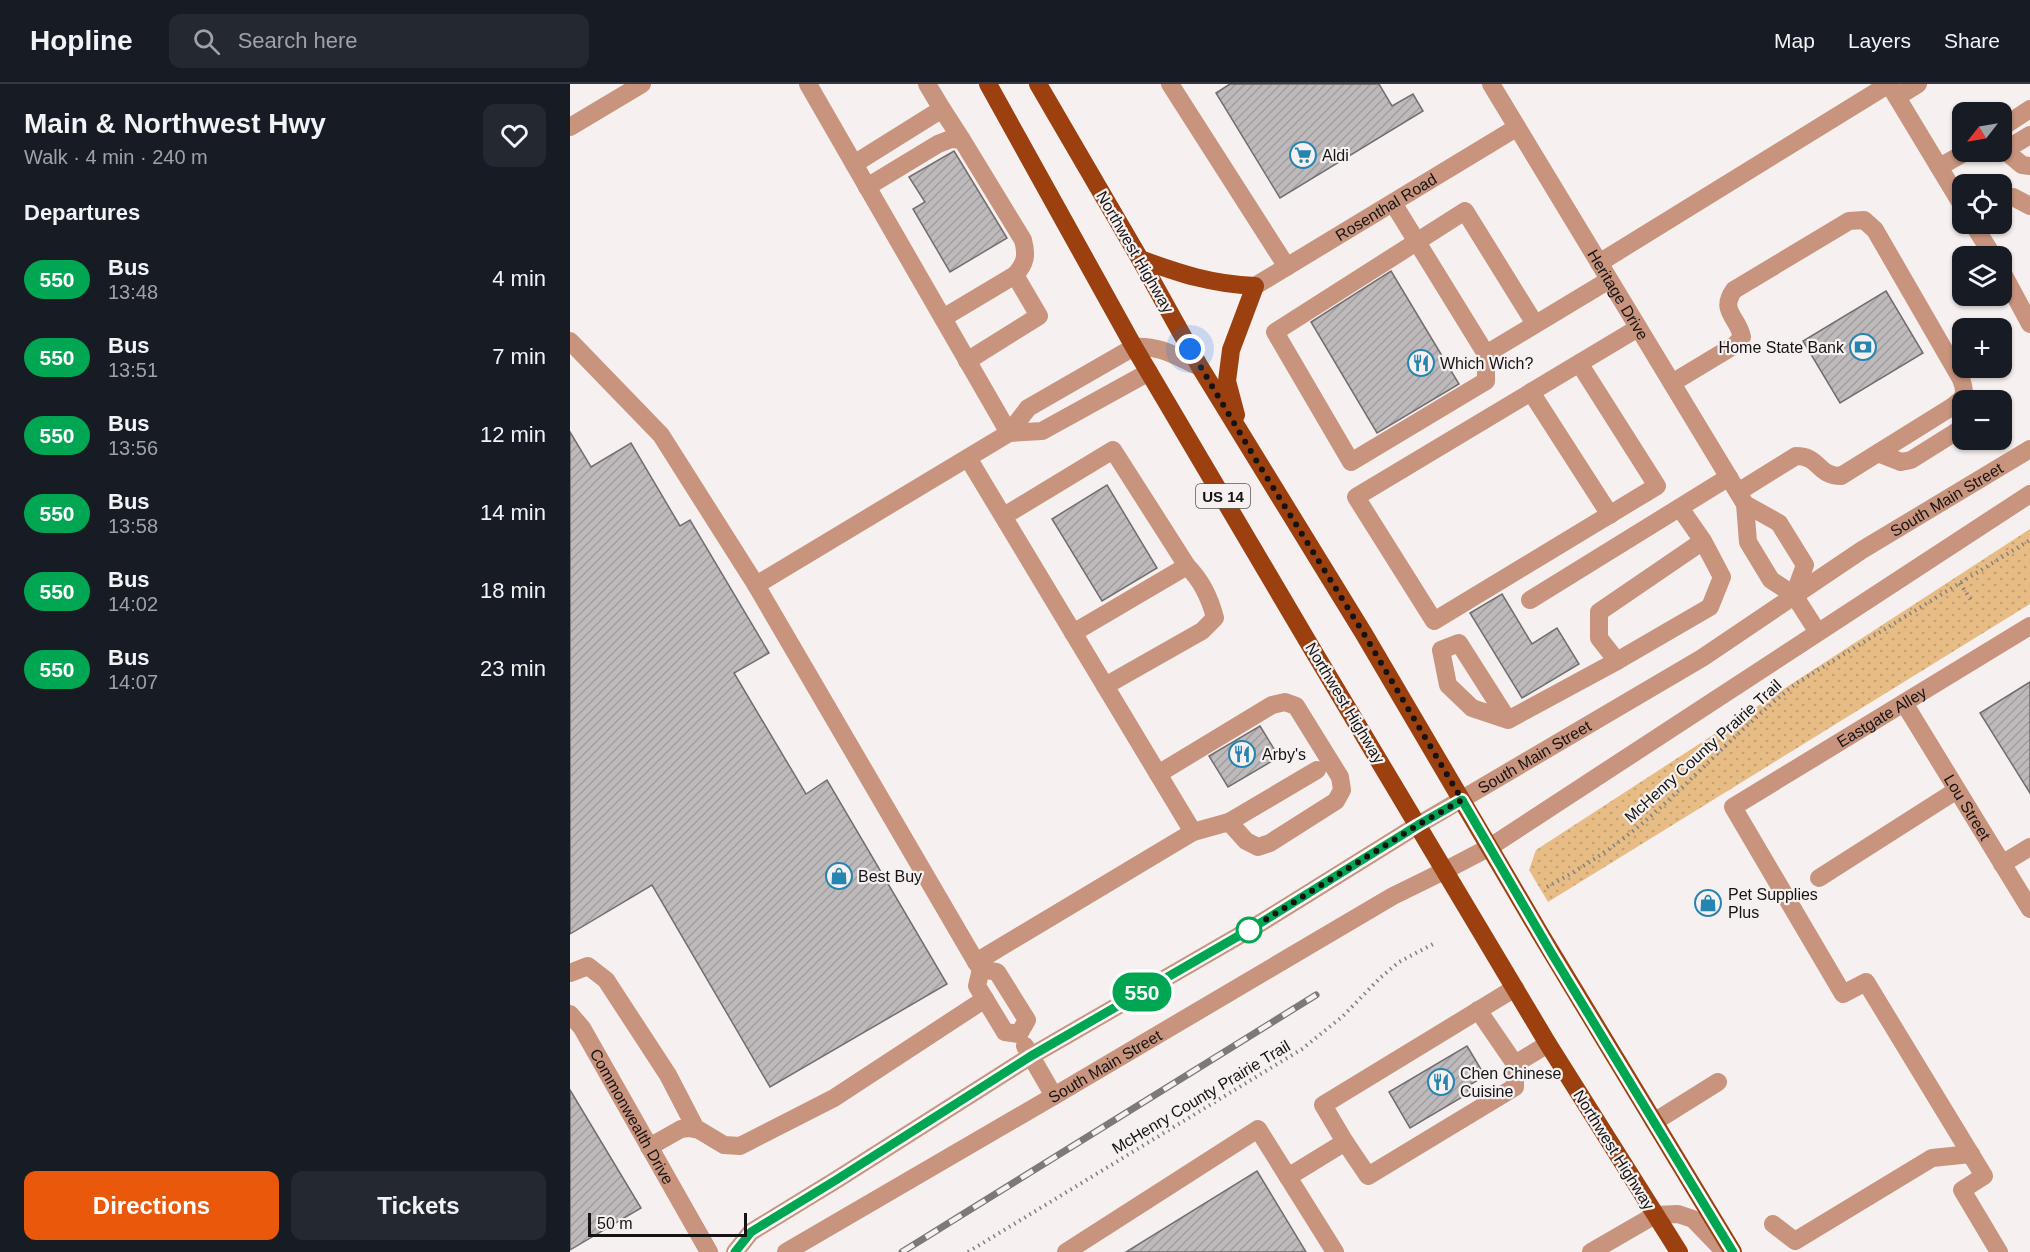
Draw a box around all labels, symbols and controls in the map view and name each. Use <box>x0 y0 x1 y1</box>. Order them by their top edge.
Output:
search box <box>169 14 589 68</box>
text: Hopline <box>30 25 133 56</box>
icon: search <box>190 25 223 58</box>
text: Search here <box>238 28 358 53</box>
text: Map <box>1774 29 1815 52</box>
text: Layers <box>1848 29 1911 52</box>
text: Share <box>1944 29 2000 52</box>
north arrow <box>1952 102 2012 162</box>
map controls <box>1952 102 2012 450</box>
button: heart <box>483 104 546 167</box>
text: Main & Northwest Hwy <box>24 108 326 139</box>
supermarket icon: Aldi <box>1288 140 1318 170</box>
text: Walk · 4 min · 240 m <box>24 146 208 168</box>
place label: Aldi <box>1322 147 1349 164</box>
street label: Rosenthal Road <box>1332 170 1439 244</box>
button: locate <box>1952 174 2012 234</box>
street label: Northwest Highway <box>1093 188 1177 316</box>
text: Departures <box>24 200 140 225</box>
street label: Heritage Drive <box>1585 246 1652 343</box>
button: layers <box>1952 246 2012 306</box>
text: Bus <box>108 255 150 280</box>
text: 4 min <box>492 266 546 291</box>
text: 550 <box>39 268 75 291</box>
text: 13:48 <box>108 281 158 303</box>
button: + <box>1952 318 2012 378</box>
bank icon: Home State Bank <box>1848 332 1878 362</box>
text: Bus <box>108 333 150 358</box>
your location <box>1175 334 1205 364</box>
place label: Home State Bank <box>1719 339 1845 356</box>
text: 7 min <box>492 344 546 369</box>
text: 550 <box>39 346 75 369</box>
restaurant icon: Which Wich? <box>1406 348 1436 378</box>
place label: Which Wich? <box>1440 355 1533 372</box>
text: 13:51 <box>108 359 158 381</box>
button: − <box>1952 390 2012 450</box>
text: Bus <box>108 411 150 436</box>
text: 12 min <box>480 422 546 447</box>
text: 550 <box>39 424 75 447</box>
text: 13:56 <box>108 437 158 459</box>
street label: South Main Street <box>1887 459 2006 540</box>
road number: US 14 <box>1196 484 1250 508</box>
text: Bus <box>108 489 150 514</box>
text: 14 min <box>480 500 546 525</box>
text: 550 <box>39 502 75 525</box>
text: 13:58 <box>108 515 158 537</box>
text: Bus <box>108 567 150 592</box>
text: 18 min <box>480 578 546 603</box>
text: 550 <box>39 580 75 603</box>
text: 14:02 <box>108 593 158 615</box>
street label: Northwest Highway <box>1302 640 1388 766</box>
text: Bus <box>108 645 150 670</box>
text: 23 min <box>480 656 546 681</box>
text: 550 <box>39 658 75 681</box>
text: 14:07 <box>108 671 158 693</box>
street label: McHenry County Prairie Trail <box>1621 676 1785 826</box>
street label: Eastgate Alley <box>1834 683 1929 750</box>
street label: South Main Street <box>1475 717 1594 796</box>
restaurant icon: Arby's <box>1227 739 1257 769</box>
place label: Arby's <box>1262 746 1306 763</box>
street label: Lou Street <box>1941 771 1994 843</box>
shop icon: Best Buy <box>824 861 854 891</box>
place label: Best Buy <box>858 868 922 885</box>
place label: Pet Supplies Plus <box>1728 886 1818 921</box>
shop icon: Pet Supplies Plus <box>1693 888 1723 918</box>
unlabelled marker <box>1236 917 1262 943</box>
line badge: 550 <box>1108 972 1176 1012</box>
text: 550 <box>1124 981 1160 1004</box>
street label: South Main Street <box>1045 1026 1165 1106</box>
street label: McHenry County Prairie Trail <box>1109 1037 1293 1157</box>
street label: Commonwealth Drive <box>587 1046 677 1187</box>
place label: Chen Chinese Cuisine <box>1460 1065 1562 1100</box>
restaurant icon: Chen Chinese Cuisine <box>1426 1067 1456 1097</box>
street label: Northwest Highway <box>1570 1087 1658 1213</box>
button: Directions <box>24 1171 279 1240</box>
button: Tickets <box>291 1171 546 1240</box>
scale bar <box>588 1210 747 1238</box>
text: 50 m <box>597 1215 633 1232</box>

